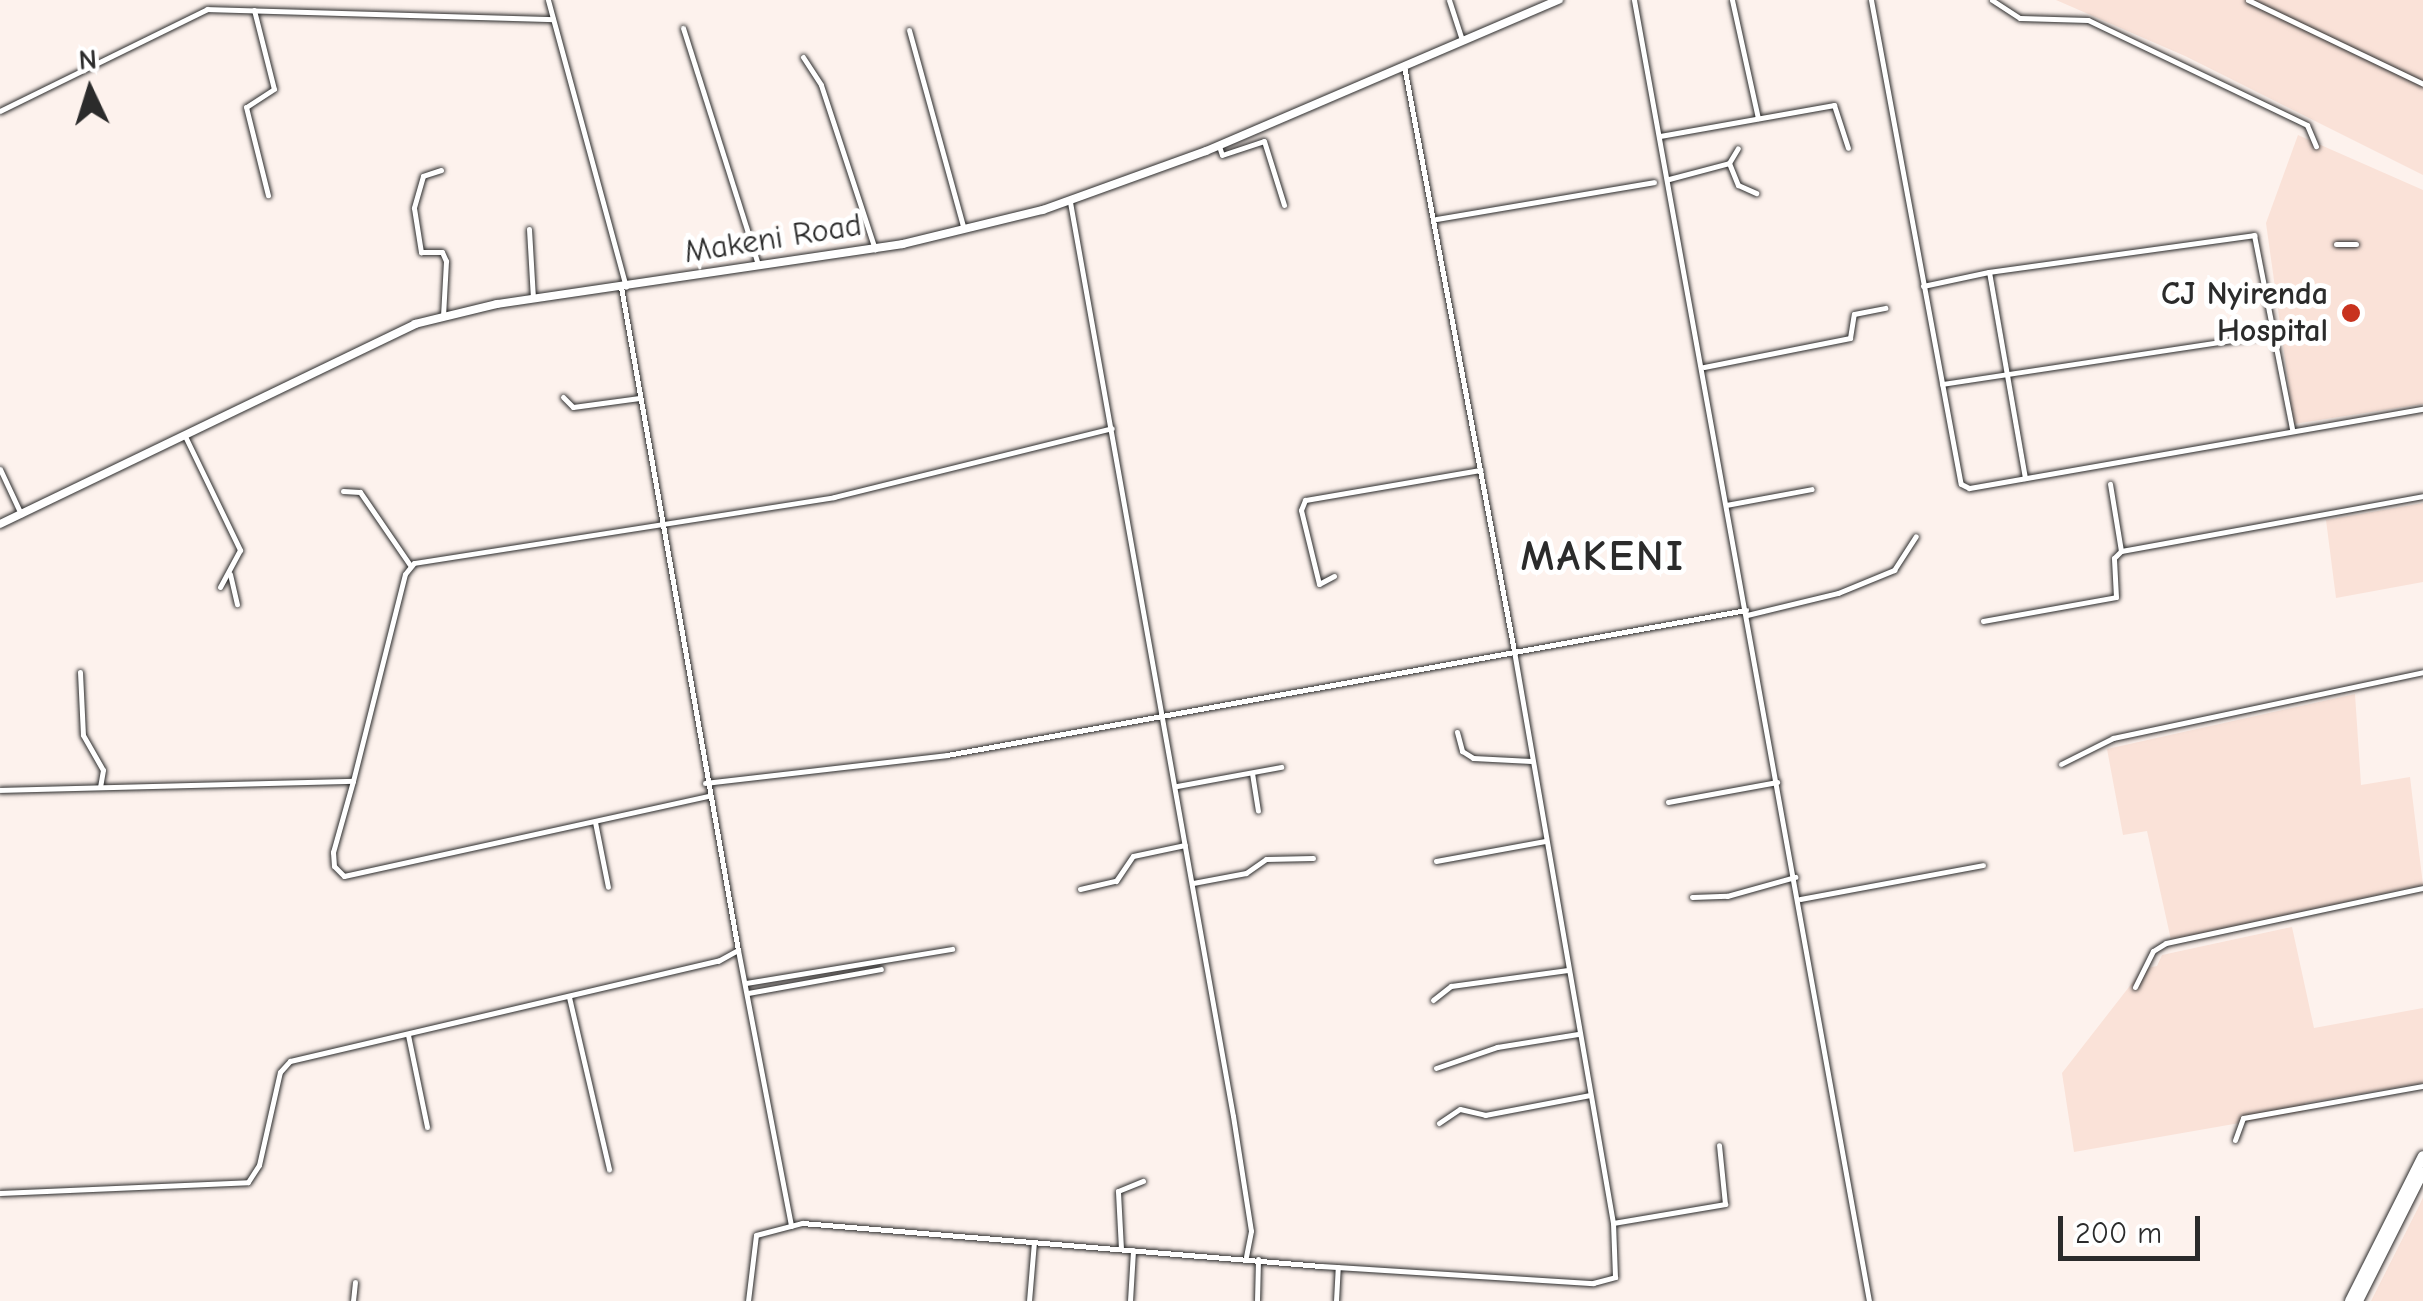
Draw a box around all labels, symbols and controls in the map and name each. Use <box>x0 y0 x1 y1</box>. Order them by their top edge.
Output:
north arrow <box>40 40 140 140</box>
text: N <box>78 43 98 77</box>
street label: Makeni Road <box>682 206 864 272</box>
place label: CJ Nyirenda Hospital <box>2161 276 2328 351</box>
marker: CJ Nyirenda Hospital <box>2338 300 2364 326</box>
district label: MAKENI <box>1521 532 1685 582</box>
scale bar <box>2063 1196 2206 1258</box>
text: 200 m <box>2075 1216 2162 1251</box>

